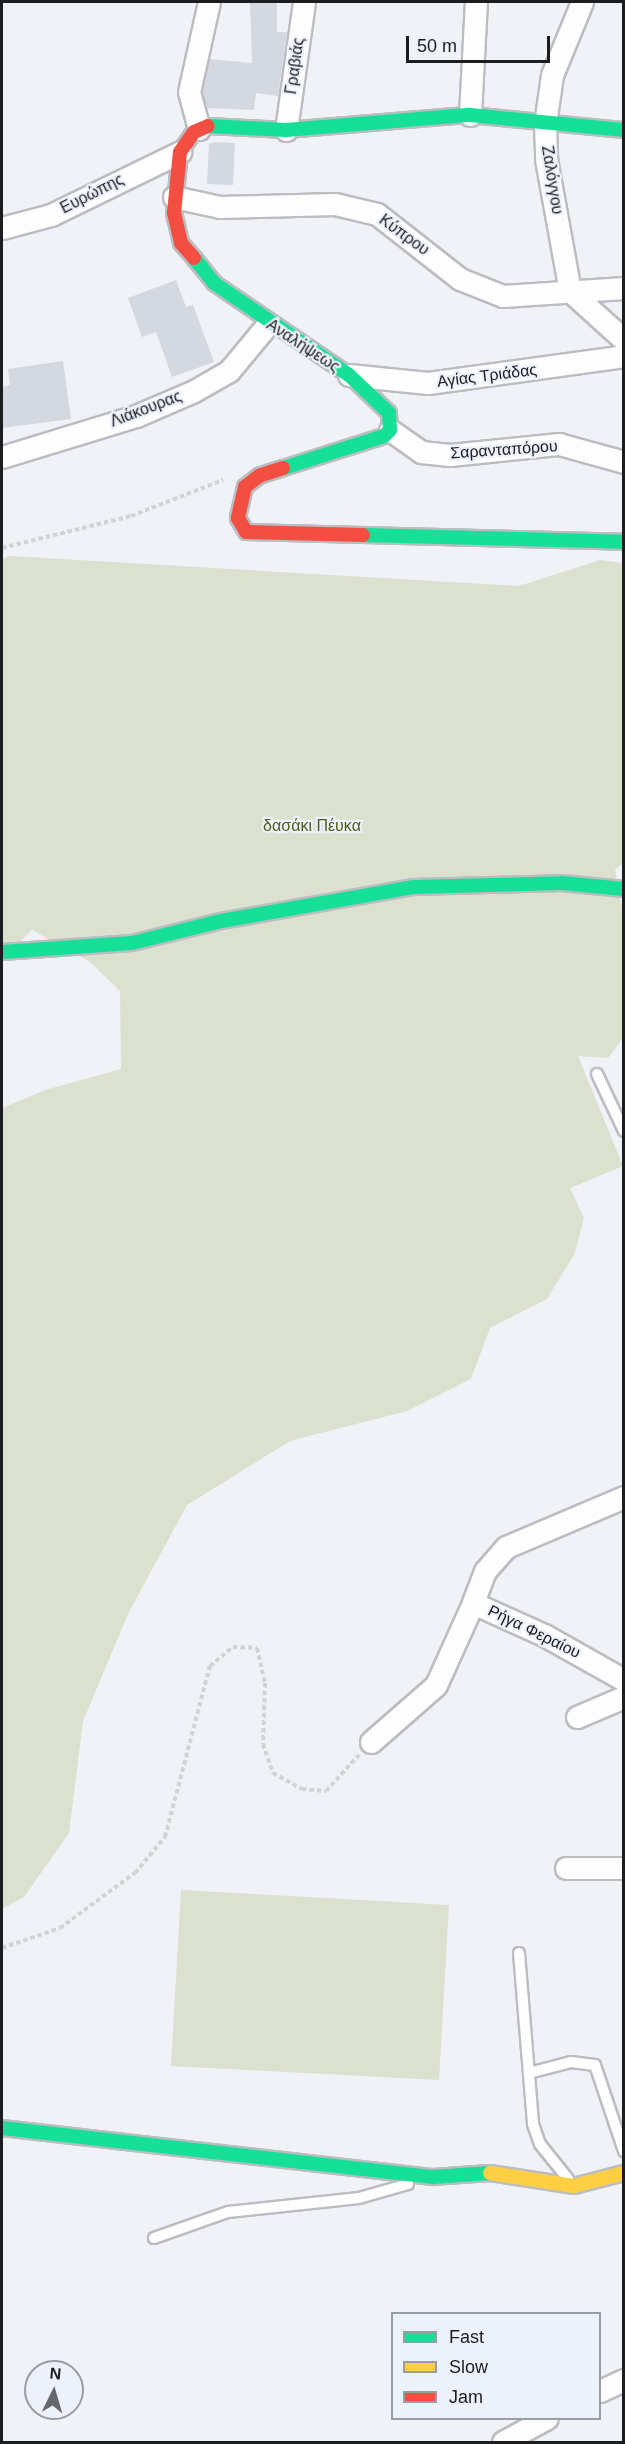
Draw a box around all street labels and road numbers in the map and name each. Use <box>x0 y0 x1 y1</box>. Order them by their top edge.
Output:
street label: Γραβιάς <box>282 36 308 96</box>
street label: Ζαλόγγου <box>537 144 567 216</box>
street label: Ευρώπης <box>57 170 127 218</box>
street label: Κύπρου <box>375 210 433 260</box>
street label: Αναλήψεως <box>263 315 343 377</box>
street label: Αγίας Τριάδας <box>436 360 538 392</box>
street label: Λιάκουρας <box>108 387 184 431</box>
street label: Σαρανταπόρου <box>450 437 558 463</box>
street label: Ρήγα Φεραίου <box>485 1601 583 1663</box>

